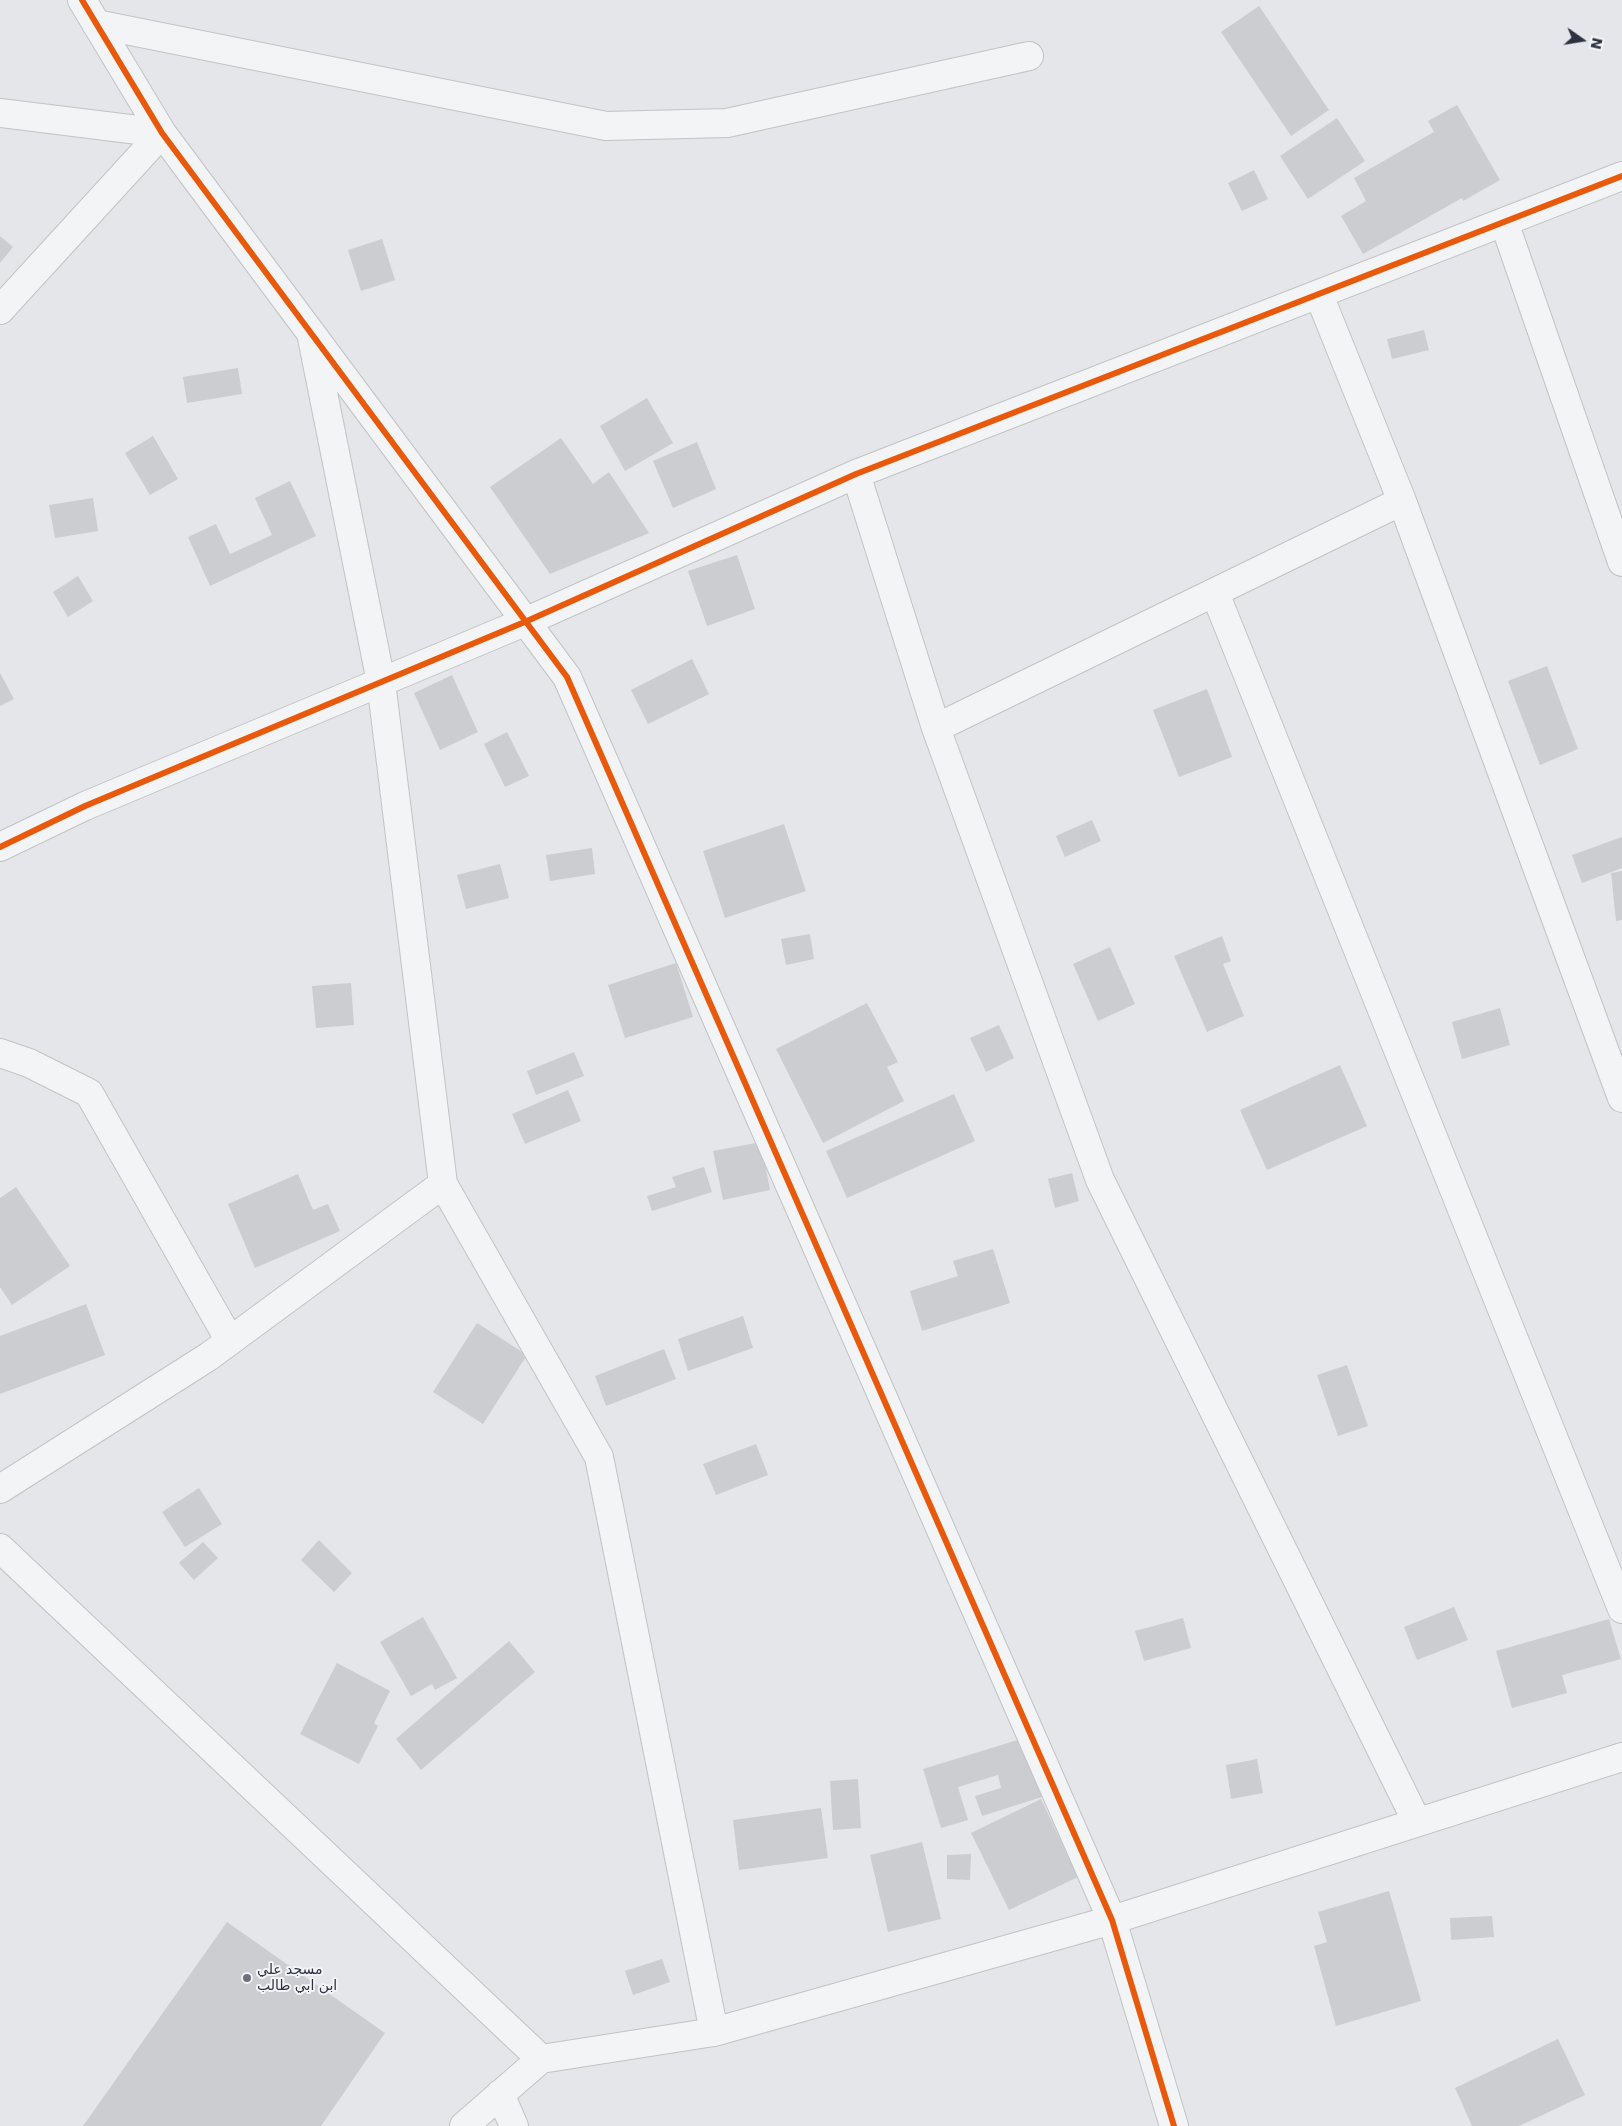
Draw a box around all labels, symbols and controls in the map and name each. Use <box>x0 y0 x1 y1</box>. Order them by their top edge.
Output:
north arrow <box>1557 15 1607 65</box>
text: N <box>1588 36 1606 51</box>
place label: مسجد علي ابن ابي طالب <box>257 1962 337 1994</box>
marker: مسجد علي ابن ابي طالب <box>241 1972 253 1984</box>

